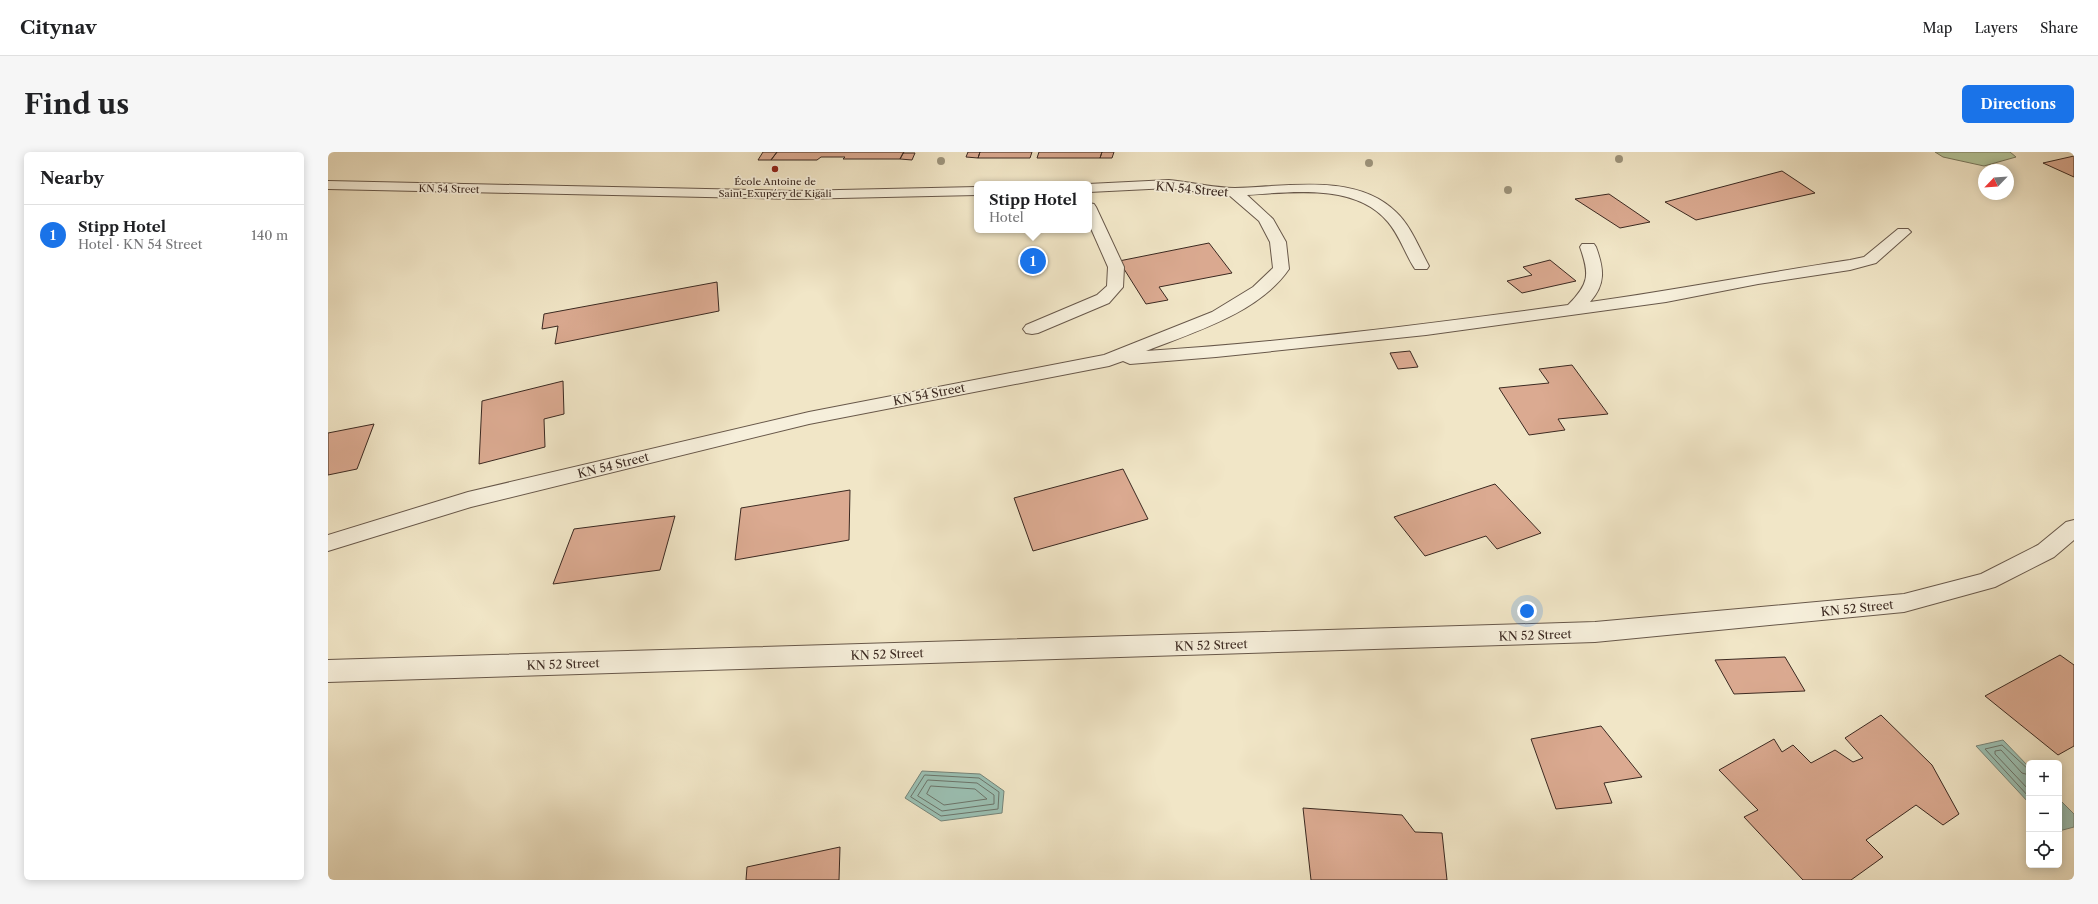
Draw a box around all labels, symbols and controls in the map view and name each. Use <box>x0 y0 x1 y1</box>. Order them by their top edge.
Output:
text: Citynav <box>20 16 97 39</box>
text: Map <box>1922 19 1952 37</box>
text: Layers <box>1974 19 2018 37</box>
text: Share <box>2040 19 2078 37</box>
button: Directions <box>1962 85 2074 123</box>
text: Find us <box>24 87 129 121</box>
marker: École Antoine de Saint-Exupéry de Kigali <box>770 164 780 174</box>
north arrow <box>1978 164 2014 200</box>
text: Nearby <box>40 168 104 188</box>
place label: École Antoine de Saint-Exupéry de Kigali <box>718 175 832 200</box>
street label: KN 54 Street <box>1155 178 1230 200</box>
popup <box>974 181 1092 233</box>
street label: KN 54 Street <box>418 182 480 196</box>
text: Stipp Hotel <box>989 190 1077 209</box>
text: Hotel <box>989 209 1024 225</box>
text: Stipp Hotel <box>78 217 166 236</box>
text: 1 <box>50 227 56 243</box>
text: 140 m <box>251 227 288 243</box>
text: Hotel · KN 54 Street <box>78 236 202 252</box>
pin: 1 <box>1020 246 1046 276</box>
street label: KN 54 Street <box>892 380 967 408</box>
street label: KN 54 Street <box>576 449 651 481</box>
street label: KN 52 Street <box>1820 597 1895 619</box>
your location <box>1517 601 1537 621</box>
street label: KN 52 Street <box>1498 626 1573 644</box>
street label: KN 52 Street <box>1174 636 1249 654</box>
street label: KN 52 Street <box>850 645 925 663</box>
street label: KN 52 Street <box>526 655 601 673</box>
map controls <box>2026 760 2062 868</box>
button: + <box>2026 760 2062 796</box>
button: − <box>2026 796 2062 832</box>
button: locate <box>2026 832 2062 868</box>

